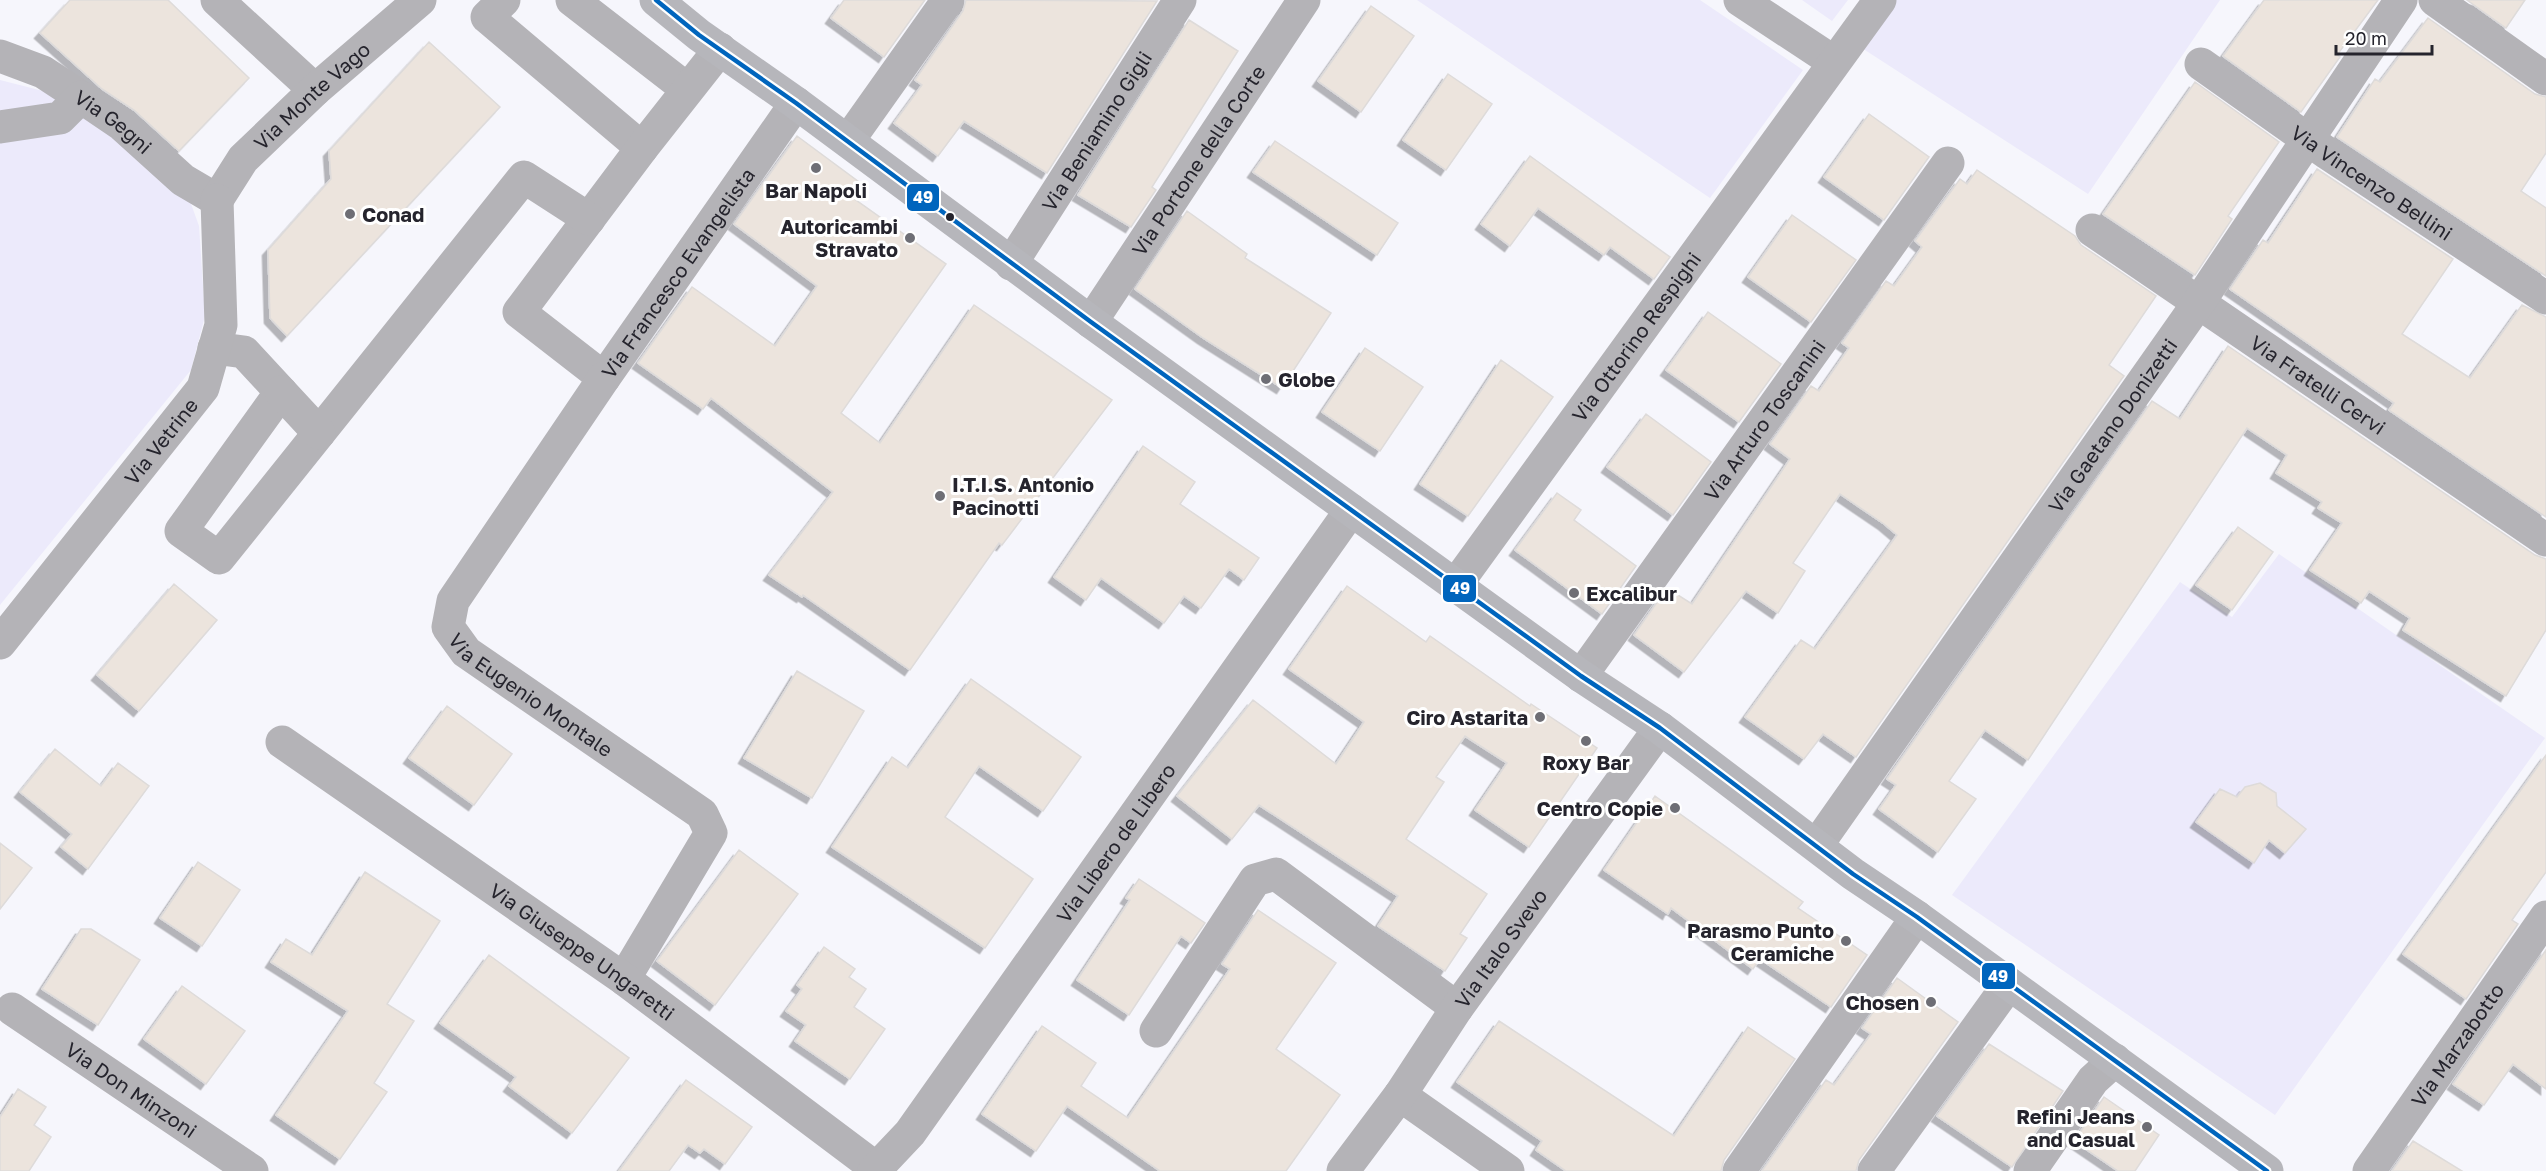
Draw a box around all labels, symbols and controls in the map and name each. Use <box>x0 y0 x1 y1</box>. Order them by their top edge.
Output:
scale bar <box>2336 18 2432 56</box>
text: 20 m <box>2345 27 2387 49</box>
street label: Via Monte Vago <box>248 37 375 154</box>
street label: Via Beniamino Gigli <box>1036 47 1156 215</box>
street label: Via Portone della Corte <box>1126 60 1270 260</box>
street label: Via Gegni <box>70 84 157 158</box>
street label: Via Vincenzo Bellini <box>2287 120 2457 245</box>
marker: Bar Napoli <box>809 161 823 175</box>
street label: Via Francesco Evangelista <box>596 163 759 383</box>
place label: Bar Napoli <box>765 178 867 202</box>
line badge: 49 <box>906 183 940 212</box>
text: 49 <box>913 187 933 207</box>
place label: Conad <box>362 202 424 226</box>
marker: Conad <box>343 207 357 221</box>
unlabelled marker <box>944 211 956 223</box>
place label: Autoricambi Stravato <box>781 214 898 261</box>
marker: Autoricambi Stravato <box>903 231 917 245</box>
street label: Via Ottorino Respighi <box>1566 247 1705 426</box>
street label: Via Fratelli Cervi <box>2246 330 2391 439</box>
street label: Via Gaetano Donizetti <box>2043 334 2182 517</box>
street label: Via Arturo Toscanini <box>1699 335 1830 505</box>
place label: Globe <box>1278 367 1336 391</box>
marker: Globe <box>1259 372 1273 386</box>
street label: Via Vetrine <box>119 393 202 489</box>
place label: I.T.I.S. Antonio Pacinotti <box>952 472 1094 519</box>
marker: I.T.I.S. Antonio Pacinotti <box>933 489 947 503</box>
line badge: 49 <box>1442 574 1477 603</box>
text: 49 <box>1450 578 1470 598</box>
place label: Excalibur <box>1586 581 1677 605</box>
marker: Excalibur <box>1567 586 1581 600</box>
street label: Via Eugenio Montale <box>444 628 618 761</box>
place label: Ciro Astarita <box>1406 705 1528 729</box>
marker: Ciro Astarita <box>1533 710 1547 724</box>
marker: Roxy Bar <box>1579 734 1593 748</box>
place label: Roxy Bar <box>1542 750 1630 774</box>
street label: Via Libero de Libero <box>1051 758 1180 927</box>
place label: Centro Copie <box>1537 796 1663 820</box>
marker: Centro Copie <box>1668 801 1682 815</box>
street label: Via Giuseppe Ungaretti <box>485 878 680 1025</box>
street label: Via Italo Svevo <box>1449 884 1552 1012</box>
place label: Parasmo Punto Ceramiche <box>1687 918 1834 965</box>
marker: Parasmo Punto Ceramiche <box>1839 934 1853 948</box>
line badge: 49 <box>1981 962 2016 990</box>
text: 49 <box>1988 966 2008 986</box>
street label: Via Marzabotto <box>2406 978 2508 1111</box>
place label: Chosen <box>1846 990 1919 1014</box>
marker: Chosen <box>1924 995 1938 1009</box>
street label: Via Don Minzoni <box>61 1037 202 1142</box>
place label: Refini Jeans and Casual <box>2016 1104 2135 1151</box>
marker: Refini Jeans and Casual <box>2140 1120 2154 1134</box>

